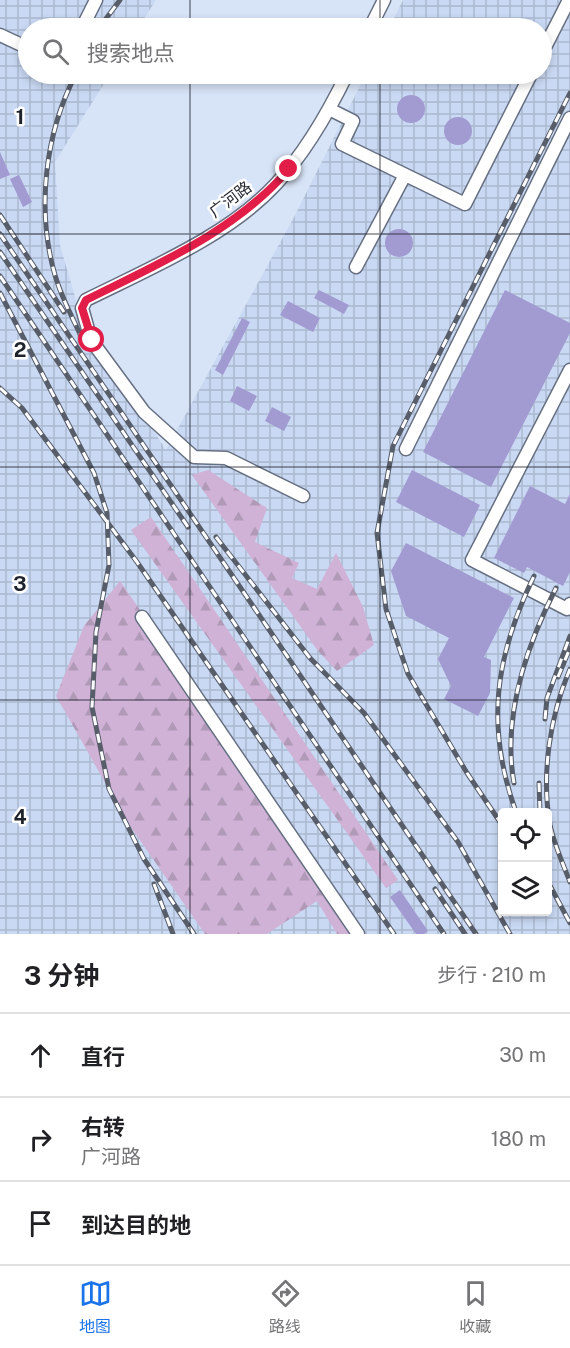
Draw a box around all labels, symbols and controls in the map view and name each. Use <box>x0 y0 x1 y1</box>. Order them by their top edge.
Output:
search box <box>18 18 552 84</box>
icon: search <box>39 35 72 68</box>
text: 搜索地点 <box>87 40 175 66</box>
text: 1 <box>16 105 24 129</box>
route end <box>275 155 301 181</box>
street label: 广河路 <box>205 177 255 221</box>
route start <box>78 326 104 352</box>
text: 2 <box>14 338 26 362</box>
text: 3 <box>13 572 27 596</box>
text: 4 <box>13 805 27 829</box>
map controls <box>498 808 552 916</box>
button: locate <box>498 808 552 862</box>
button: layers <box>498 862 552 916</box>
text: 3 分钟 <box>24 960 99 991</box>
text: 步行 · 210 m <box>437 963 546 987</box>
icon: ahead <box>24 1039 57 1072</box>
text: 30 m <box>499 1043 546 1067</box>
text: 直行 <box>81 1044 125 1070</box>
text: 右转 <box>81 1114 125 1140</box>
icon: right <box>24 1123 57 1156</box>
text: 180 m <box>491 1127 546 1151</box>
text: 广河路 <box>81 1145 141 1169</box>
icon: arrive <box>24 1207 57 1240</box>
text: 到达目的地 <box>81 1212 191 1238</box>
tab: 地图 <box>79 1277 112 1337</box>
tab: 路线 <box>269 1277 302 1337</box>
tab: 收藏 <box>459 1277 492 1337</box>

